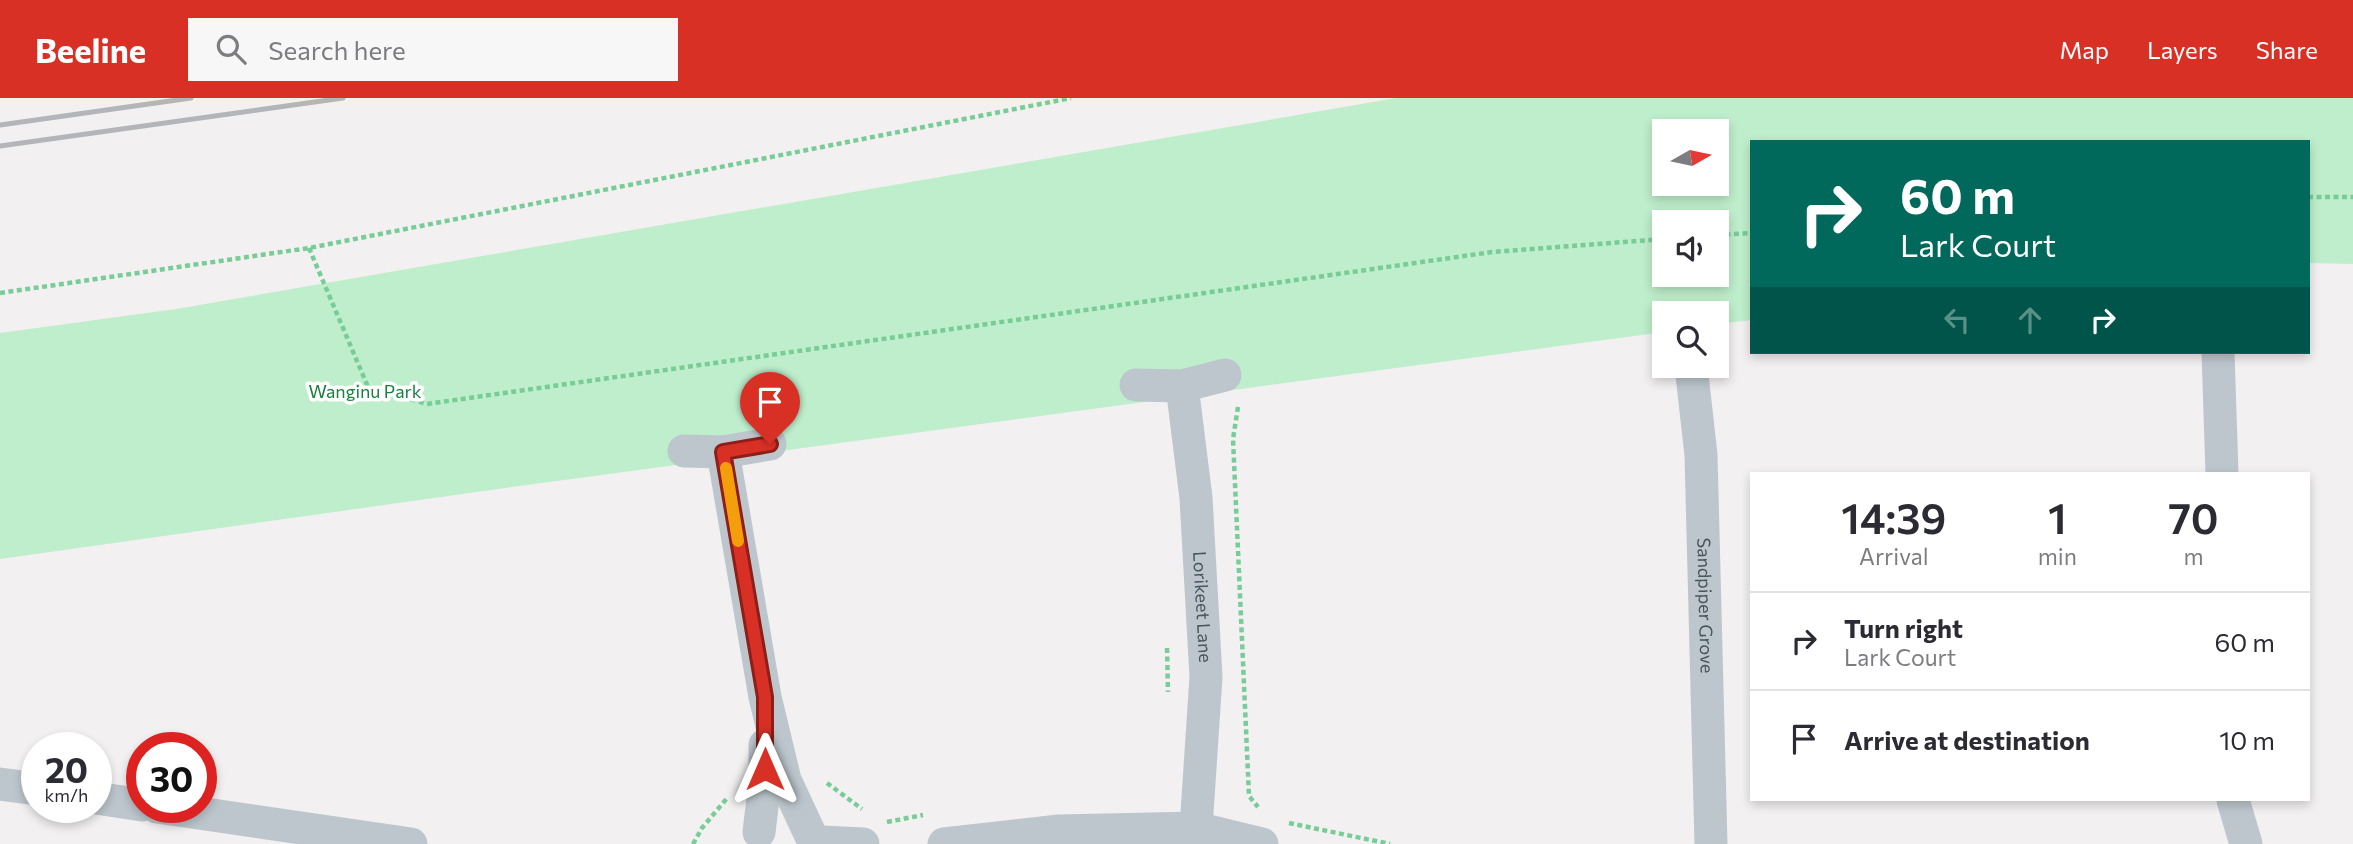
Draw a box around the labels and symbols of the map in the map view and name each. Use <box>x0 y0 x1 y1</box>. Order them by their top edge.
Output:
north arrow <box>1652 119 1729 196</box>
pin <box>740 372 800 444</box>
park label: Wanginu Park <box>309 380 422 402</box>
street label: Sandpiper Grove <box>1693 537 1719 674</box>
street label: Lorikeet Lane <box>1189 551 1217 663</box>
speed limit sign: 30 <box>126 732 217 823</box>
position arrow <box>728 732 802 806</box>

